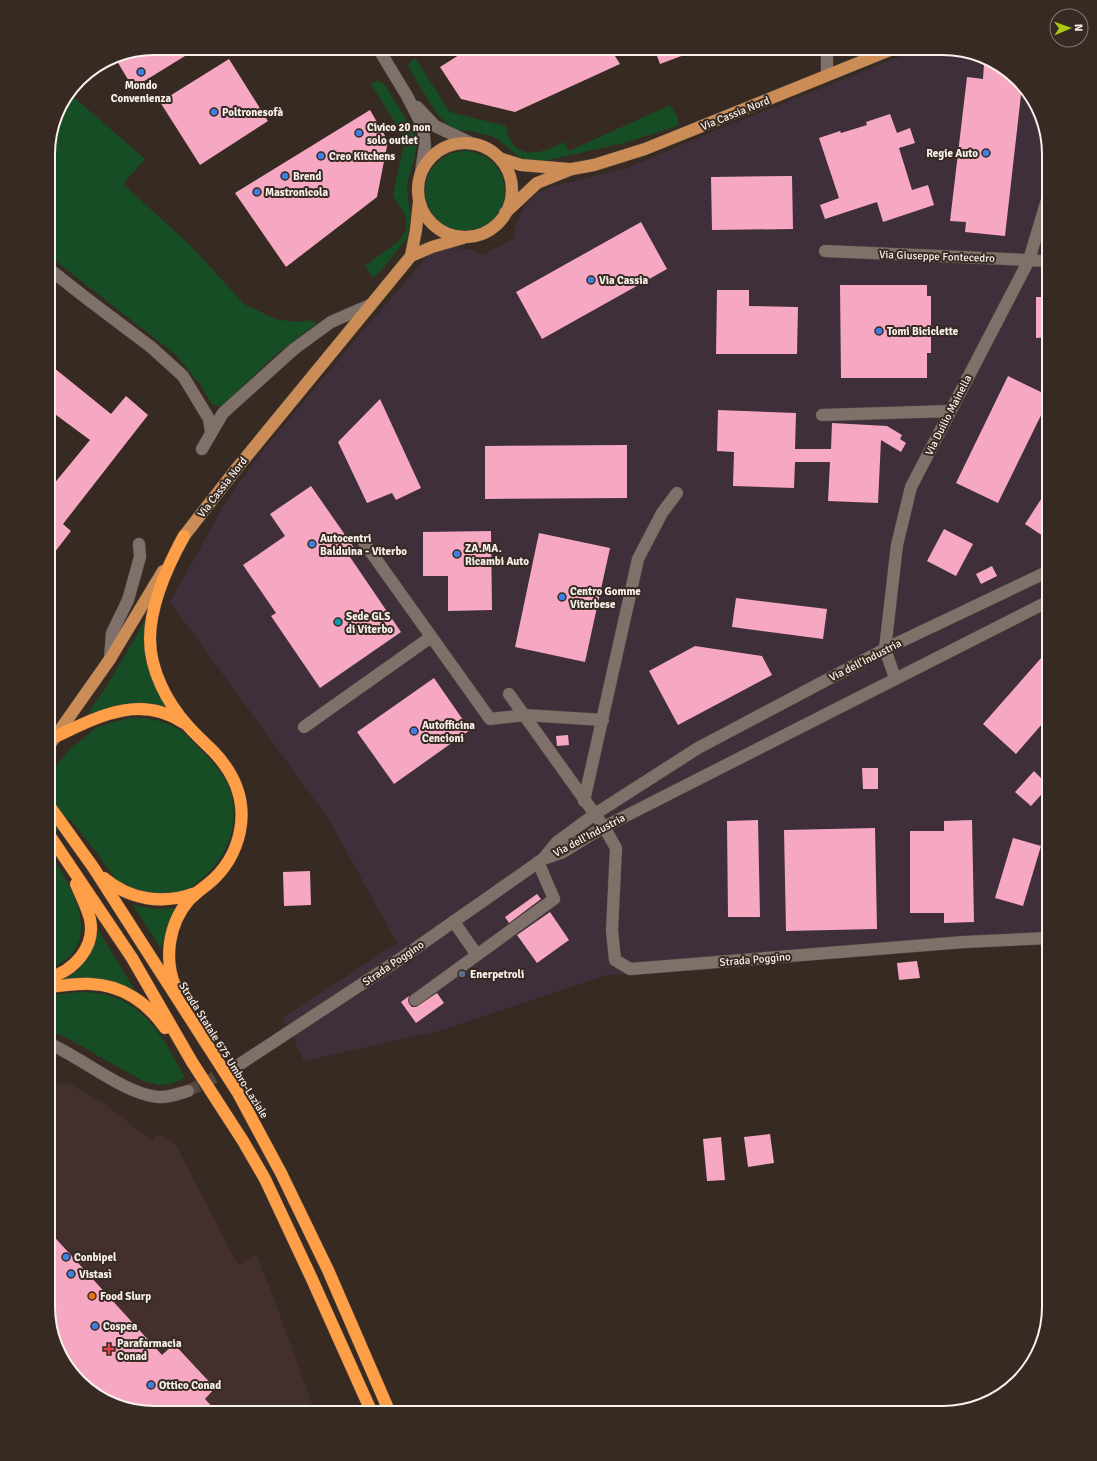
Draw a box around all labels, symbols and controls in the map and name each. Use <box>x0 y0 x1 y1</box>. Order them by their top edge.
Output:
north arrow <box>1049 8 1089 48</box>
text: N <box>1072 24 1085 32</box>
marker: Mondo Convenienza <box>136 67 146 77</box>
place label: Mondo Convenienza <box>111 79 171 105</box>
street label: Via Cassia Nord <box>699 94 772 133</box>
place label: Poltronesofà <box>222 106 283 119</box>
marker: Poltronesofà <box>209 107 219 117</box>
place label: Civico 20 non solo outlet <box>367 121 431 147</box>
marker: Civico 20 non solo outlet <box>354 128 364 138</box>
place label: Regie Auto <box>926 147 978 160</box>
marker: Regie Auto <box>981 148 991 158</box>
place label: Creo Kitchens <box>329 150 395 163</box>
marker: Creo Kitchens <box>316 151 326 161</box>
place label: Brend <box>293 170 321 183</box>
marker: Brend <box>280 171 290 181</box>
place label: Mastronicola <box>265 186 328 199</box>
marker: Mastronicola <box>252 187 262 197</box>
street label: Via Giuseppe Fontecedro <box>879 248 995 265</box>
place label: Via Cassia <box>599 274 648 287</box>
marker: Via Cassia <box>586 275 596 285</box>
place label: Tomi Biciclette <box>887 325 959 338</box>
marker: Tomi Biciclette <box>874 326 884 336</box>
street label: Via Duilio Mainella <box>923 372 975 458</box>
street label: Via Cassia Nord <box>195 454 250 520</box>
place label: Autocentri Balduina - Viterbo <box>320 532 407 558</box>
marker: Autocentri Balduina - Viterbo <box>307 539 317 549</box>
place label: ZA.MA. Ricambi Auto <box>465 542 529 568</box>
marker: ZA.MA. Ricambi Auto <box>452 549 462 559</box>
place label: Centro Gomme Viterbese <box>570 585 641 611</box>
marker: Centro Gomme Viterbese <box>557 592 567 602</box>
place label: Sede GLS di Viterbo <box>346 610 393 636</box>
marker: Sede GLS di Viterbo <box>333 617 343 627</box>
street label: Via dell'Industria <box>827 636 904 684</box>
place label: Autofficina Cencioni <box>422 719 475 745</box>
marker: Autofficina Cencioni <box>409 726 419 736</box>
street label: Via dell'Industria <box>551 811 628 860</box>
street label: Strada Poggino <box>360 938 427 989</box>
street label: Strada Poggino <box>719 950 791 969</box>
place label: Enerpetroli <box>470 968 524 981</box>
marker: Enerpetroli <box>457 969 467 979</box>
street label: Strada Statale 675 Umbro-Laziale <box>176 980 271 1121</box>
place label: Conbipel <box>74 1251 117 1264</box>
marker: Conbipel <box>61 1252 71 1262</box>
place label: Vistasì <box>79 1268 112 1281</box>
marker: Vistasì <box>66 1269 76 1279</box>
place label: Food Slurp <box>100 1290 151 1303</box>
marker: Food Slurp <box>87 1291 97 1301</box>
place label: Cospea <box>103 1320 138 1333</box>
marker: Cospea <box>90 1321 100 1331</box>
place label: Parafarmacia Conad <box>117 1337 182 1363</box>
marker: Parafarmacia Conad <box>104 1344 114 1354</box>
place label: Ottico Conad <box>159 1379 221 1392</box>
marker: Ottico Conad <box>146 1380 156 1390</box>

